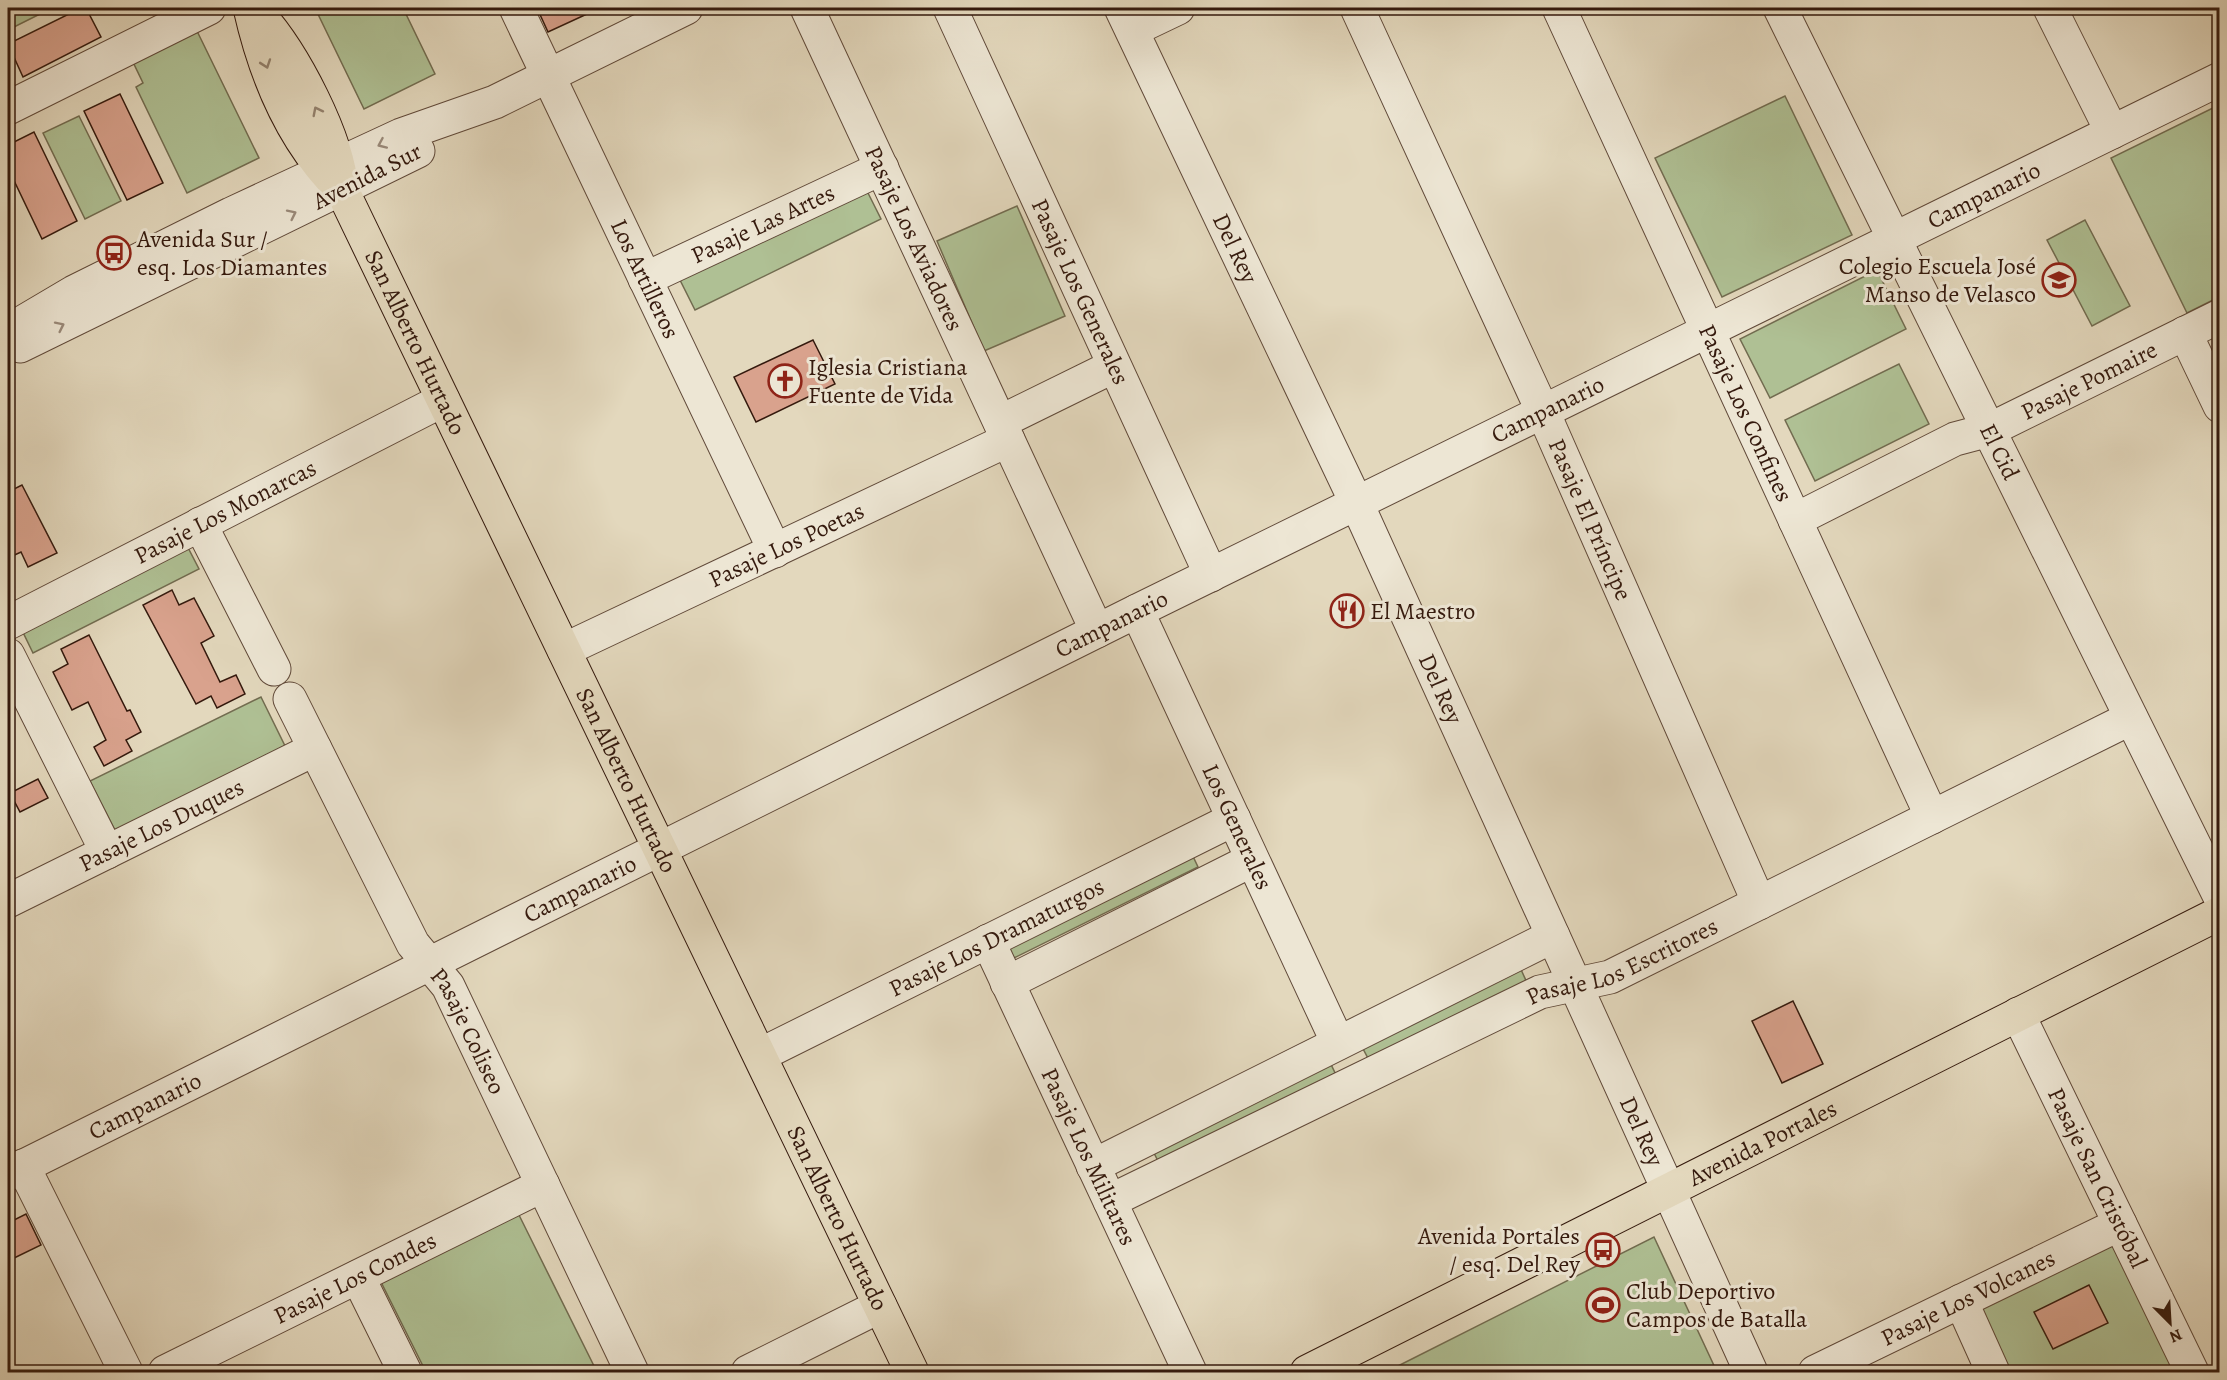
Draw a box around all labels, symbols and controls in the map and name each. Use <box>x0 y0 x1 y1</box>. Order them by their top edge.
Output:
one-way arrow <box>258 58 271 69</box>
one-way arrow <box>312 106 324 117</box>
street label: Avenida Sur <box>306 135 427 218</box>
one-way arrow <box>377 137 388 149</box>
street label: Pasaje Los Aviadores <box>857 140 971 336</box>
street label: Campanario <box>1922 154 2046 236</box>
street label: Pasaje Las Artes <box>686 176 840 271</box>
street label: Pasaje Los Generales <box>1024 193 1137 390</box>
street label: Del Rey <box>1205 208 1266 289</box>
one-way arrow <box>286 209 297 221</box>
street label: Los Artilleros <box>603 214 687 344</box>
place label: Avenida Sur / esq. Los Diamantes <box>136 223 327 283</box>
bus stop icon: Avenida Sur / esq. Los Diamantes <box>96 235 132 271</box>
street label: San Alberto Hurtado <box>357 245 474 440</box>
place label: Colegio Escuela José Manso de Velasco <box>1839 250 2036 310</box>
school or university icon: Colegio Escuela José Manso de Velasco <box>2041 262 2077 298</box>
street label: Pasaje Los Confines <box>1691 319 1801 507</box>
one-way arrow <box>54 322 65 334</box>
street label: Pasaje Pomaire <box>2016 334 2162 428</box>
place label: Iglesia Cristiana Fuente de Vida <box>808 351 968 411</box>
church icon: Iglesia Cristiana Fuente de Vida <box>767 363 803 399</box>
street label: Campanario <box>1486 368 1610 451</box>
street label: El Cid <box>1972 418 2027 485</box>
street label: Pasaje El Príncipe <box>1541 433 1640 605</box>
street label: Pasaje Los Monarcas <box>129 452 322 572</box>
street label: Pasaje Los Poetas <box>703 494 869 595</box>
street label: Campanario <box>1050 582 1173 665</box>
restaurant icon: El Maestro <box>1329 593 1365 629</box>
place label: El Maestro <box>1370 595 1475 627</box>
street label: Del Rey <box>1411 648 1471 729</box>
street label: San Alberto Hurtado <box>568 682 685 878</box>
street label: Los Generales <box>1194 759 1280 895</box>
street label: Pasaje Los Duques <box>73 771 249 880</box>
street label: Campanario <box>518 847 642 930</box>
street label: Pasaje Los Dramaturgos <box>883 870 1109 1004</box>
street label: Pasaje Los Escritores <box>1520 910 1723 1013</box>
street label: Pasaje Coliseo <box>423 961 513 1100</box>
street label: Pasaje Los Militares <box>1034 1062 1144 1251</box>
street label: Campanario <box>83 1064 207 1147</box>
street label: Pasaje San Cristóbal <box>2040 1082 2155 1273</box>
street label: Del Rey <box>1612 1091 1672 1172</box>
street label: Avenida Portales <box>1682 1092 1842 1194</box>
street label: San Alberto Hurtado <box>779 1120 896 1316</box>
place label: Avenida Portales / esq. Del Rey <box>1417 1220 1580 1280</box>
street label: Pasaje Los Condes <box>268 1224 442 1332</box>
bus stop icon: Avenida Portales / esq. Del Rey <box>1585 1232 1621 1268</box>
street label: Pasaje Los Volcanes <box>1875 1242 2060 1354</box>
place label: Club Deportivo Campos de Batalla <box>1626 1275 1808 1335</box>
sports icon: Club Deportivo Campos de Batalla <box>1585 1287 1621 1323</box>
north arrow <box>2140 1293 2200 1353</box>
text: N <box>2166 1323 2185 1348</box>

